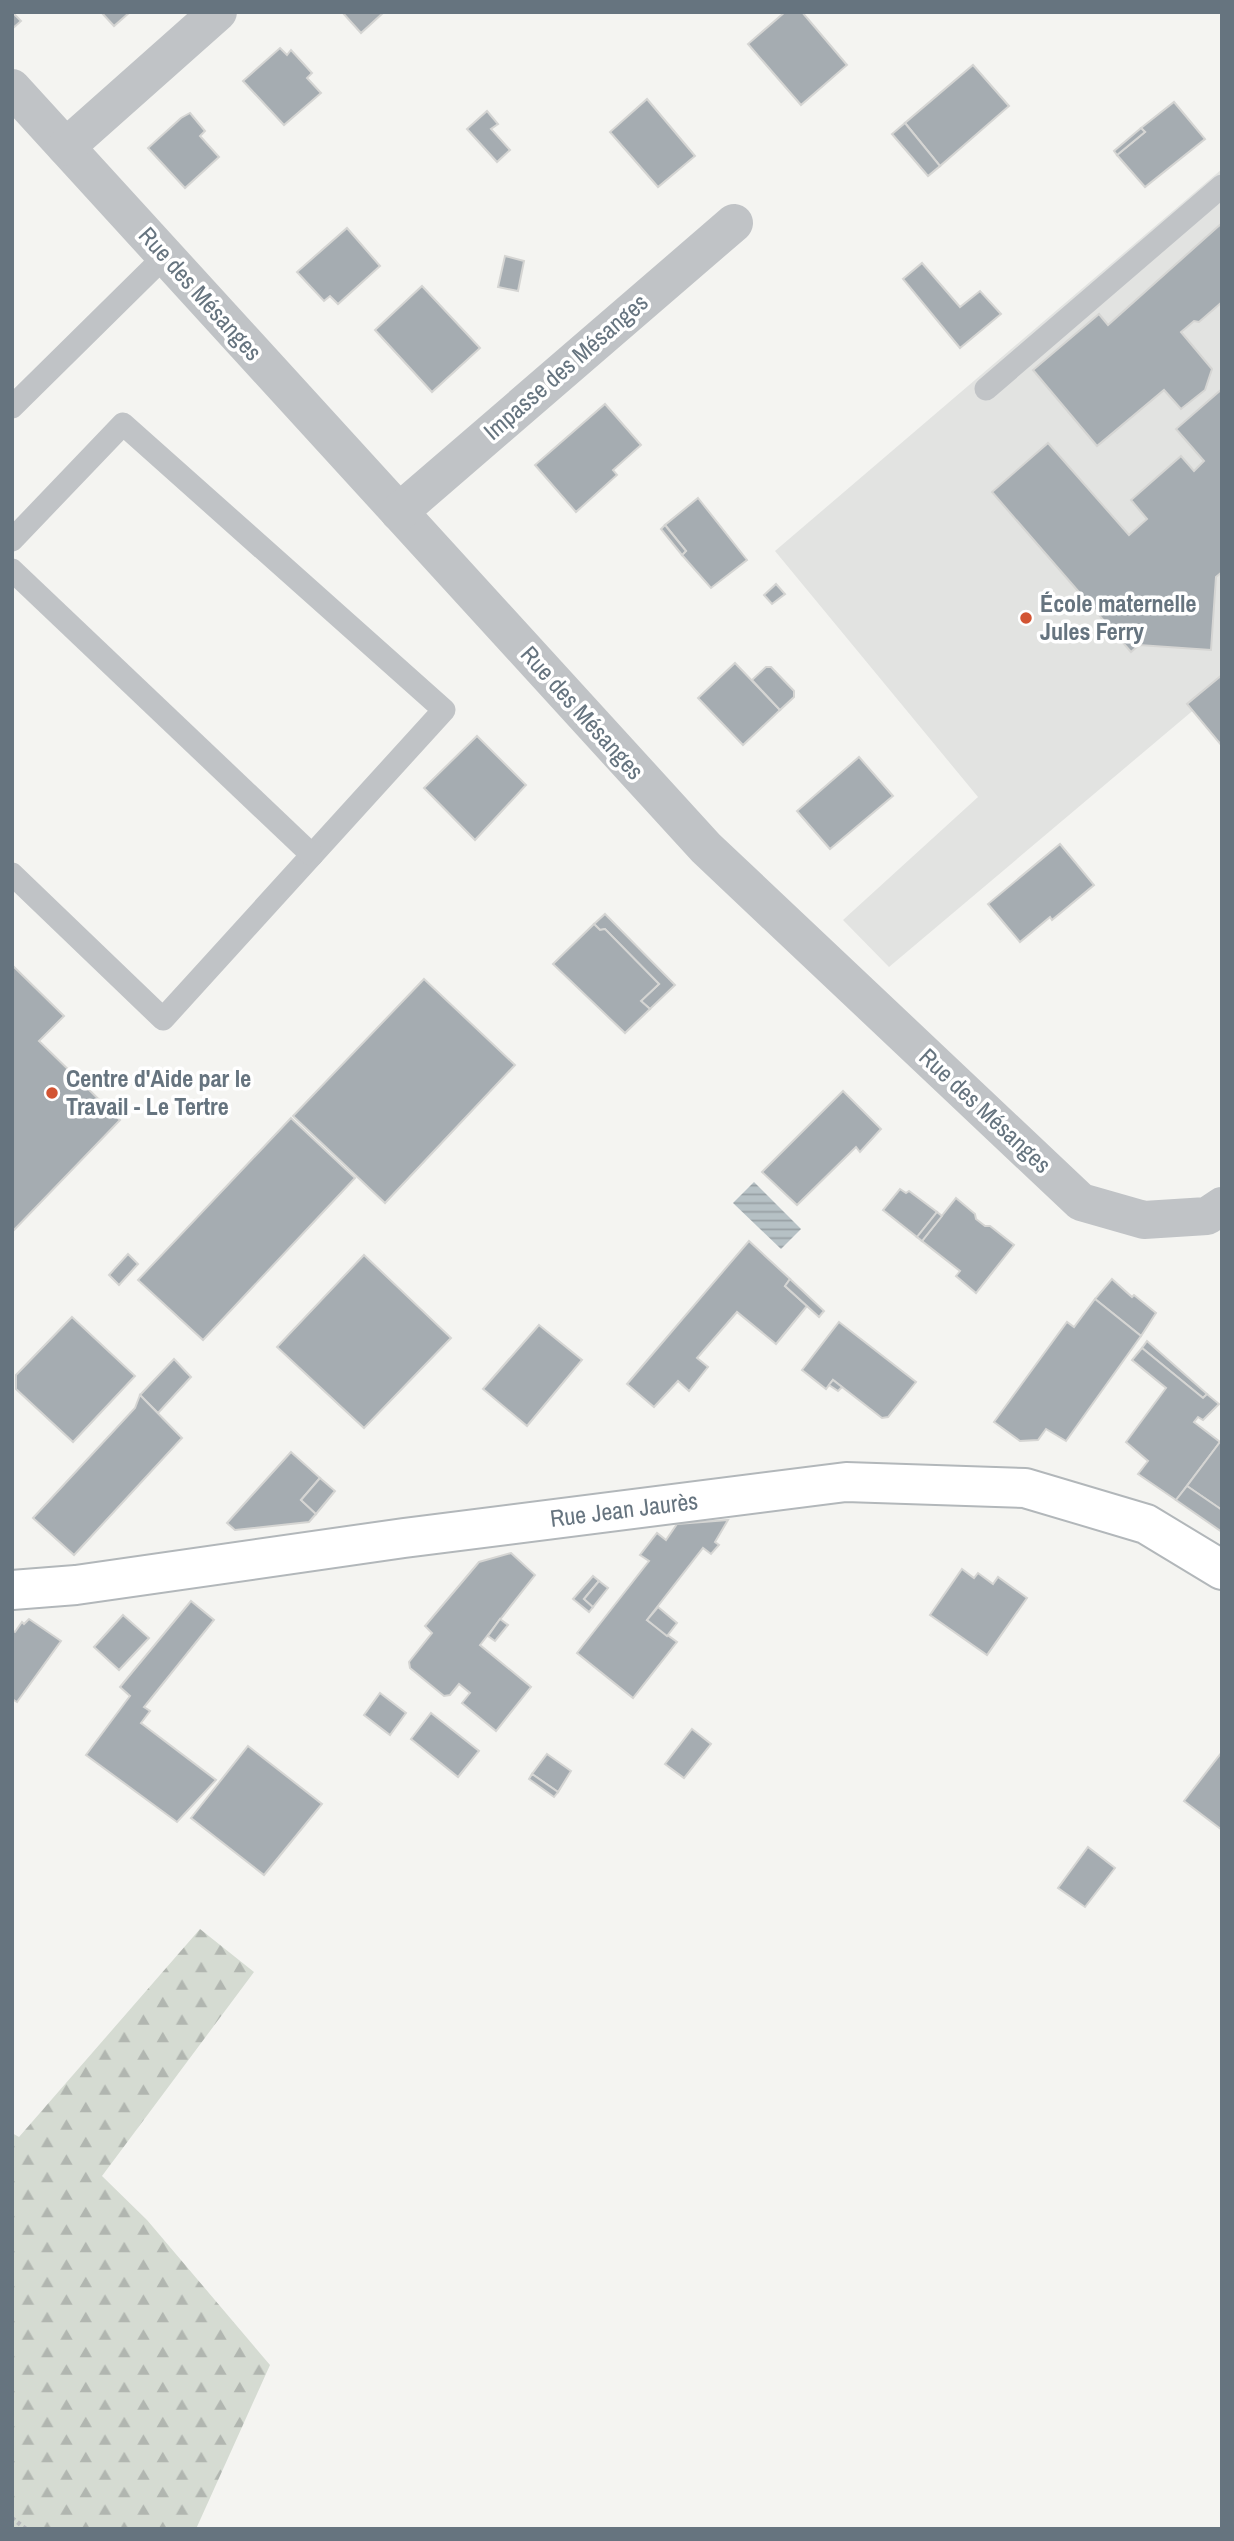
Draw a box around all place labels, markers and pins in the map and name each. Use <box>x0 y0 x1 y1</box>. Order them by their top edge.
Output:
place label: École maternelle Jules Ferry <box>1040 587 1196 647</box>
marker: École maternelle Jules Ferry <box>1018 610 1034 626</box>
place label: Centre d'Aide par le Travail - Le Tertre <box>66 1062 251 1122</box>
marker: Centre d'Aide par le Travail - Le Tertre <box>44 1085 60 1101</box>

